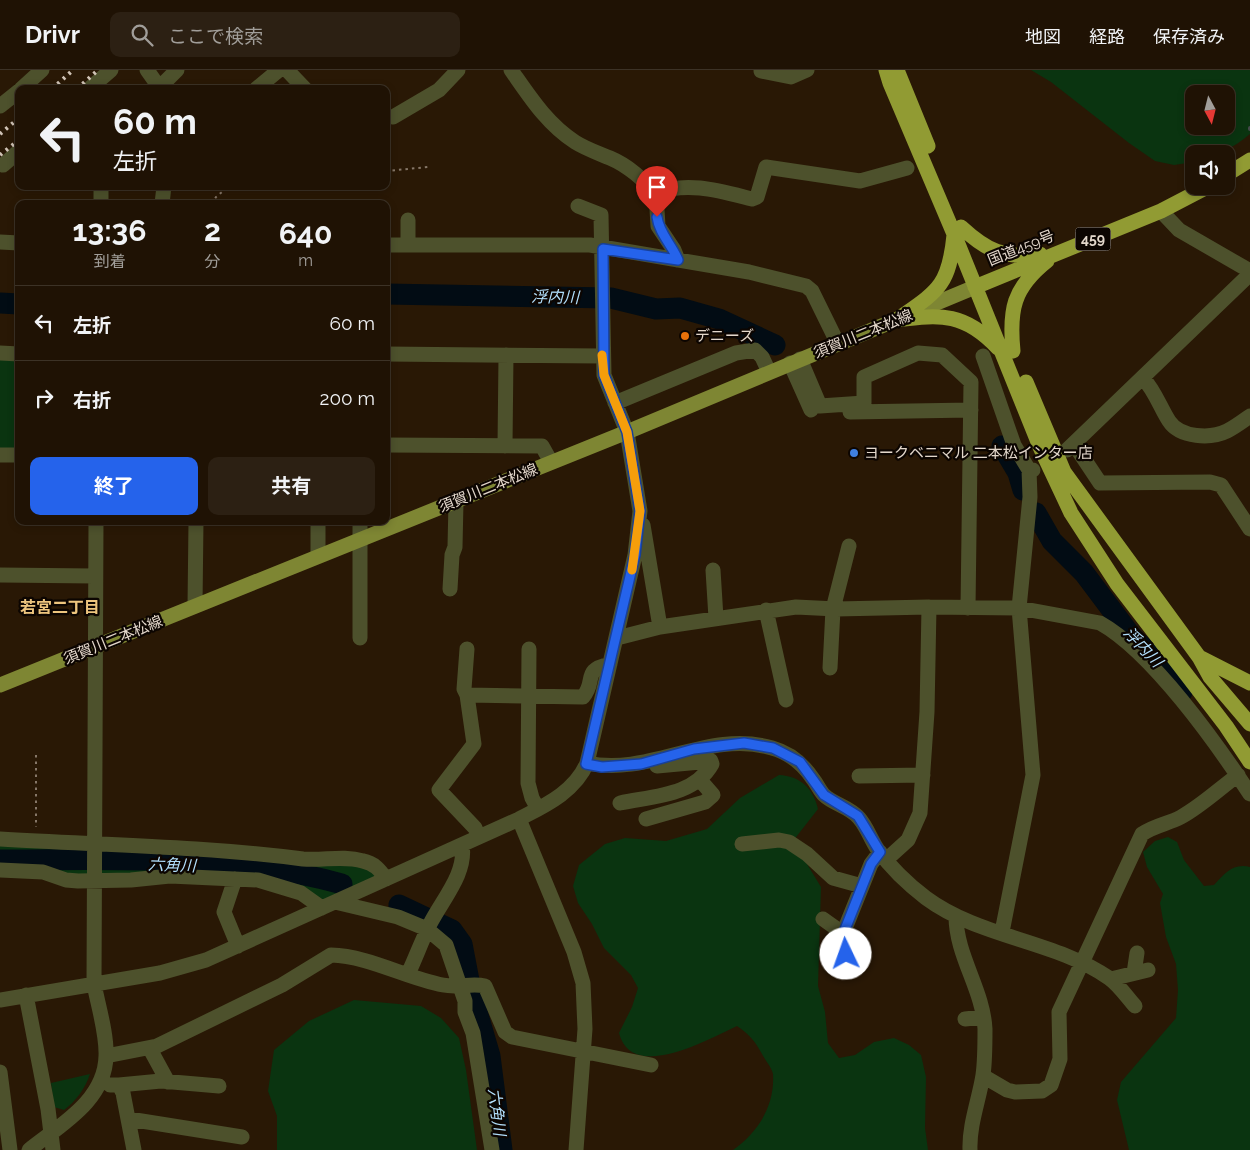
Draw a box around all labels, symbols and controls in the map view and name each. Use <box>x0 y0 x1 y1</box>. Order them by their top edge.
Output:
search box <box>110 12 460 57</box>
text: Drivr <box>25 20 80 49</box>
icon: search <box>128 21 156 49</box>
text: ここで検索 <box>168 25 263 47</box>
text: 地図 <box>1025 26 1061 47</box>
text: 経路 <box>1089 26 1125 47</box>
text: 保存済み <box>1153 26 1225 47</box>
north arrow <box>1185 85 1235 135</box>
map controls <box>1185 85 1235 195</box>
text: 60 m <box>113 101 197 142</box>
icon: left <box>30 105 95 170</box>
button: sound <box>1185 145 1235 195</box>
text: 左折 <box>113 148 157 174</box>
pin <box>636 166 678 217</box>
icon: arrive <box>643 173 671 201</box>
text: 13:36 <box>73 213 147 248</box>
text: 2 <box>204 213 221 248</box>
text: 640 <box>279 216 332 251</box>
street label: 国道459号 <box>985 227 1057 269</box>
road number: 459 <box>1076 227 1110 250</box>
text: m <box>298 251 313 270</box>
text: 到着 <box>94 252 126 271</box>
text: 分 <box>205 252 221 271</box>
water label: 浮内川 <box>531 287 581 307</box>
street label: 須賀川二本松線 <box>811 306 915 362</box>
icon: left <box>30 309 58 337</box>
text: 60 m <box>330 312 375 334</box>
text: 左折 <box>73 314 111 336</box>
place label: デニーズ <box>695 327 754 345</box>
marker: デニーズ <box>679 330 691 342</box>
icon: right <box>30 384 58 412</box>
text: 200 m <box>320 387 375 409</box>
text: 右折 <box>73 389 111 411</box>
place label: ヨークベニマル 二本松インター店 <box>864 444 1093 462</box>
marker: ヨークベニマル 二本松インター店 <box>848 447 860 459</box>
button: 終了 <box>30 457 198 515</box>
button: 共有 <box>208 457 375 515</box>
street label: 須賀川二本松線 <box>436 460 540 516</box>
district label: 若宮二丁目 <box>20 598 100 617</box>
street label: 須賀川二本松線 <box>61 612 165 668</box>
water label: 浮内川 <box>1120 623 1168 672</box>
water label: 六角川 <box>148 855 198 875</box>
position arrow <box>819 927 871 979</box>
water label: 六角川 <box>485 1087 510 1139</box>

